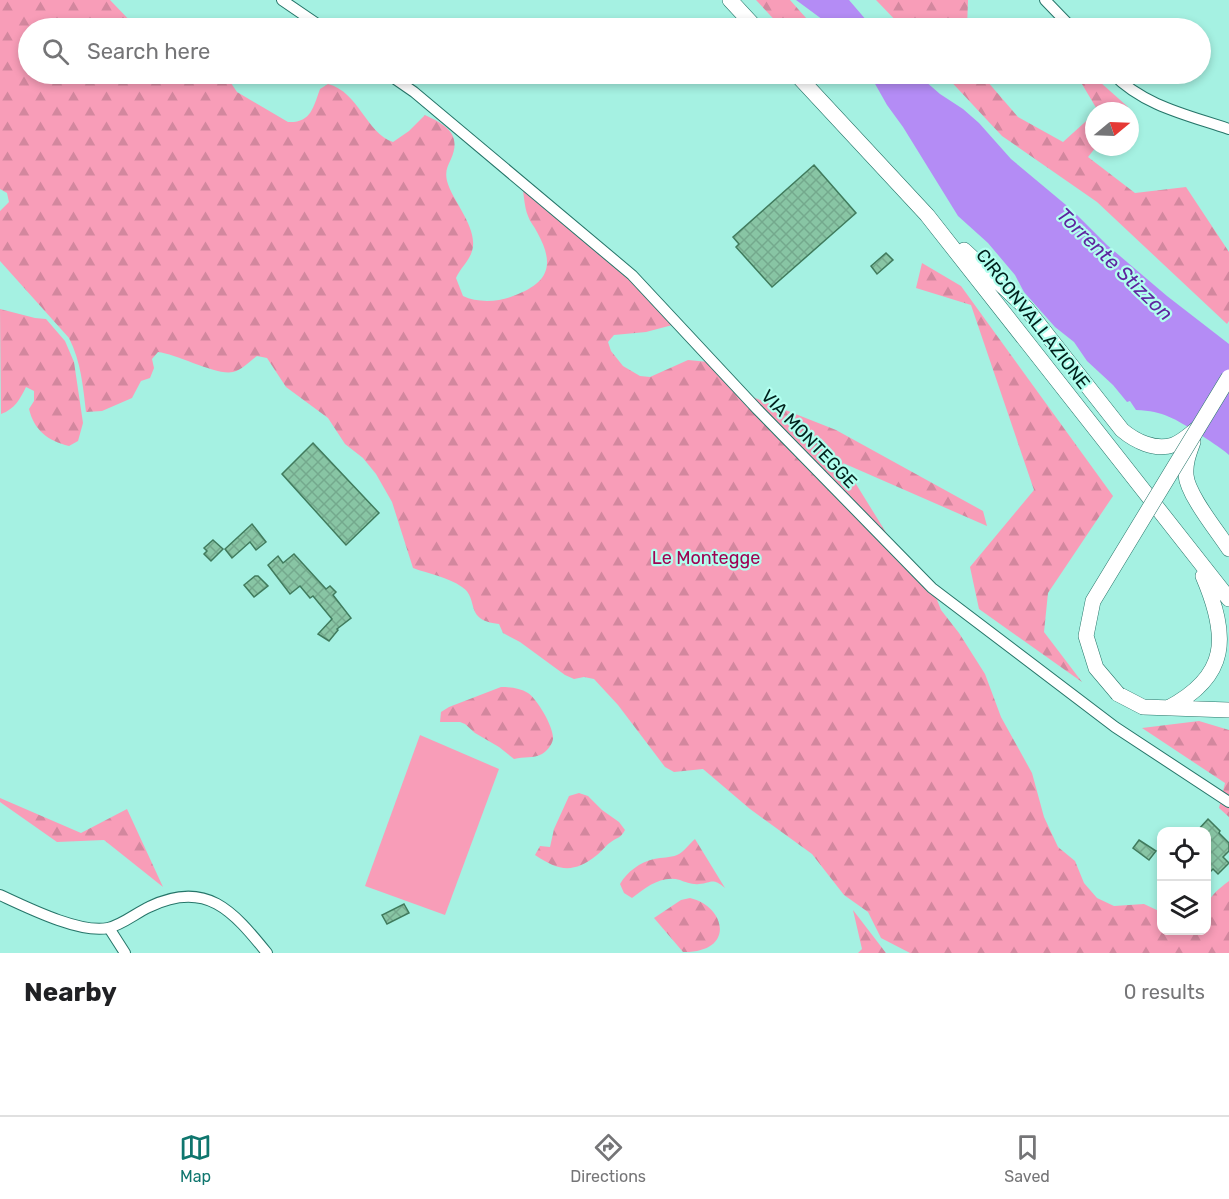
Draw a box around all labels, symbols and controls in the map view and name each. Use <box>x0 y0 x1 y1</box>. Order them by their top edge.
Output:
search box <box>18 18 1211 84</box>
icon: search <box>39 35 72 68</box>
text: Search here <box>87 38 210 65</box>
north arrow <box>1085 102 1139 156</box>
water label: Torrente Stizzon <box>1052 203 1178 325</box>
street label: CIRCONVALLAZIONE <box>971 244 1095 394</box>
street label: VIA MONTEGGE <box>757 385 861 493</box>
park label: Le Montegge <box>652 547 760 569</box>
map controls <box>1157 827 1211 935</box>
button: locate <box>1157 827 1211 881</box>
button: layers <box>1157 881 1211 935</box>
text: Nearby <box>24 977 117 1008</box>
text: 0 results <box>1124 980 1205 1004</box>
tab: Map <box>179 1131 212 1186</box>
tab: Directions <box>570 1131 646 1186</box>
tab: Saved <box>1004 1131 1050 1186</box>

